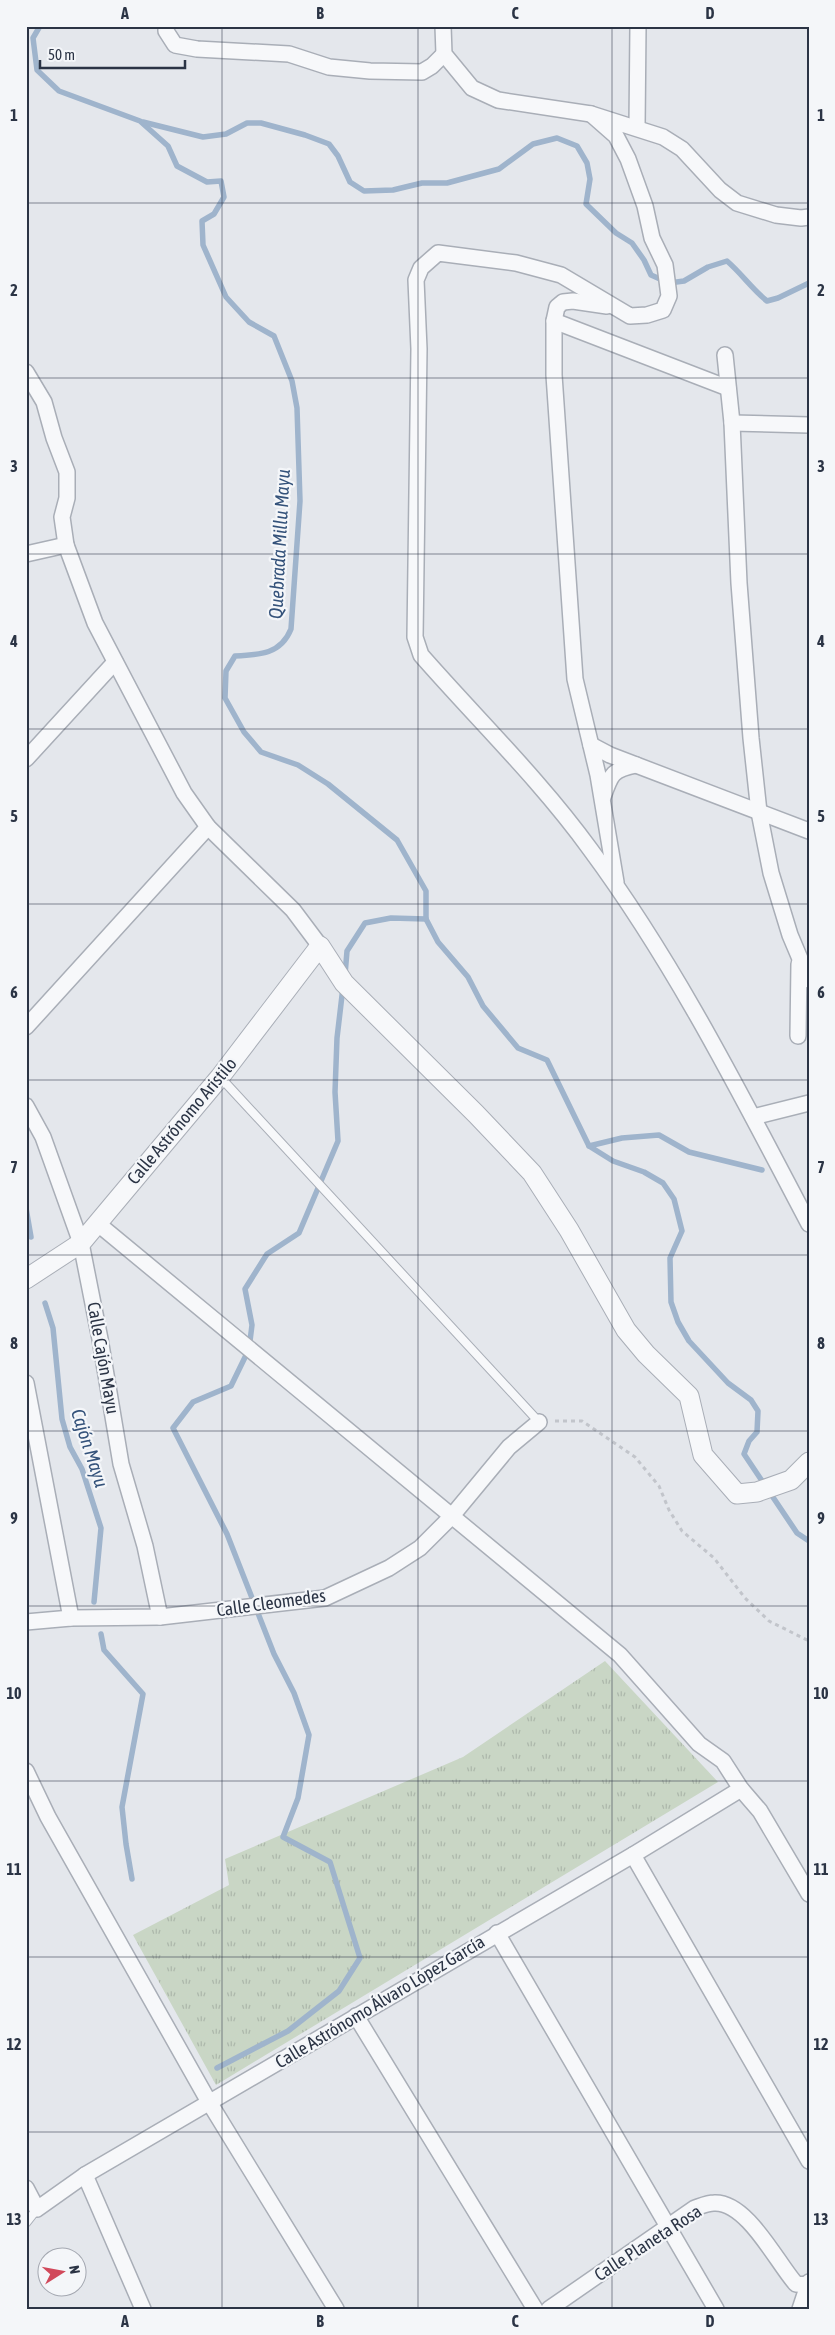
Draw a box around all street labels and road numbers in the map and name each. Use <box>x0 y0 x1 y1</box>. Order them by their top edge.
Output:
street label: Calle Astrónomo Aristilo <box>123 1053 241 1188</box>
street label: Calle Cajón Mayu <box>83 1300 124 1416</box>
street label: Calle Cleomedes <box>215 1584 327 1621</box>
street label: Calle Astrónomo Álvaro López García <box>271 1931 488 2072</box>
street label: Calle Planeta Rosa <box>590 2200 705 2285</box>

